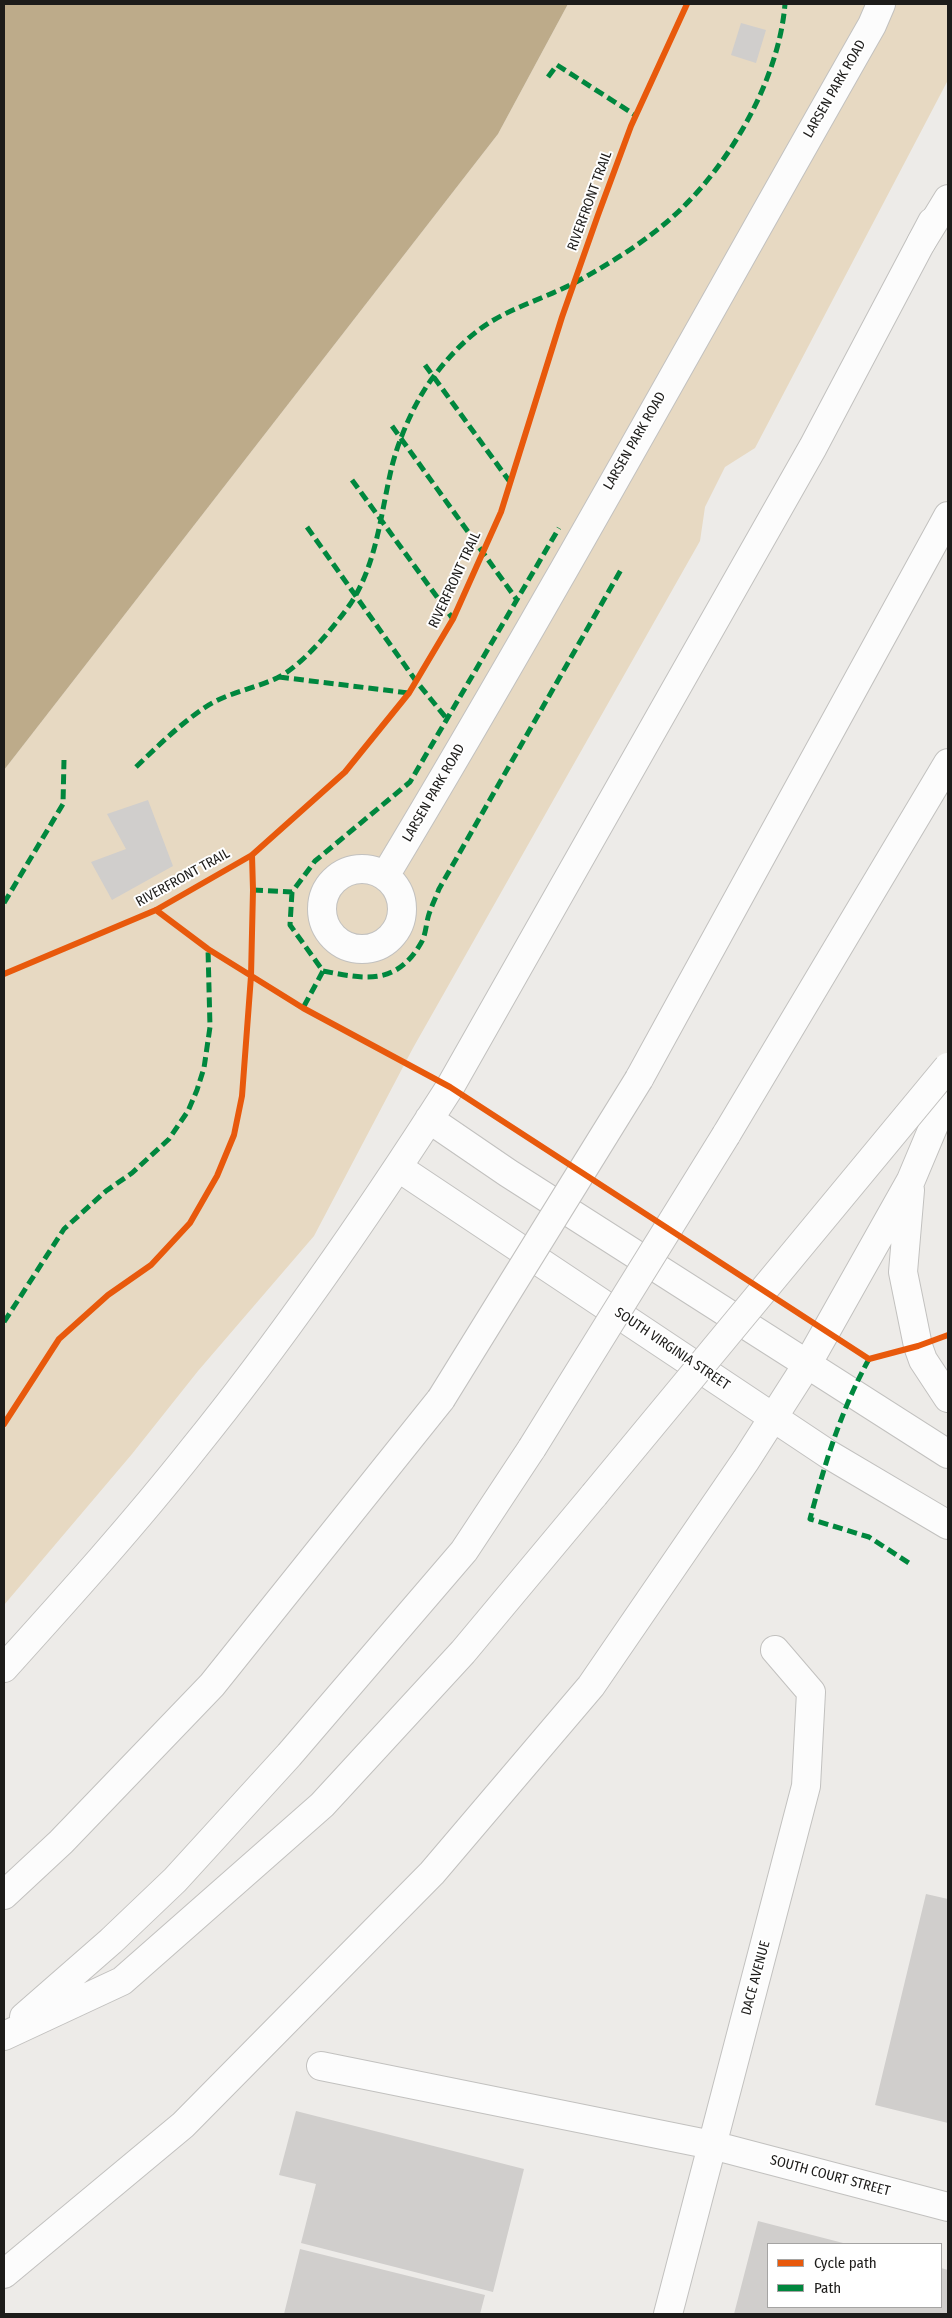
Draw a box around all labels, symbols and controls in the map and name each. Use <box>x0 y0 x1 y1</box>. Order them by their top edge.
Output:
street label: LARSEN PARK ROAD <box>800 37 870 141</box>
street label: RIVERFRONT TRAIL <box>564 149 616 253</box>
street label: LARSEN PARK ROAD <box>600 389 670 493</box>
street label: RIVERFRONT TRAIL <box>425 529 485 631</box>
street label: LARSEN PARK ROAD <box>399 741 469 845</box>
street label: RIVERFRONT TRAIL <box>133 845 233 911</box>
street label: SOUTH VIRGINIA STREET <box>611 1304 733 1394</box>
street label: DACE AVENUE <box>738 1939 774 2017</box>
street label: SOUTH COURT STREET <box>768 2152 892 2200</box>
legend <box>767 2243 942 2308</box>
text: Cycle path <box>814 2254 877 2272</box>
text: Path <box>814 2279 841 2297</box>

